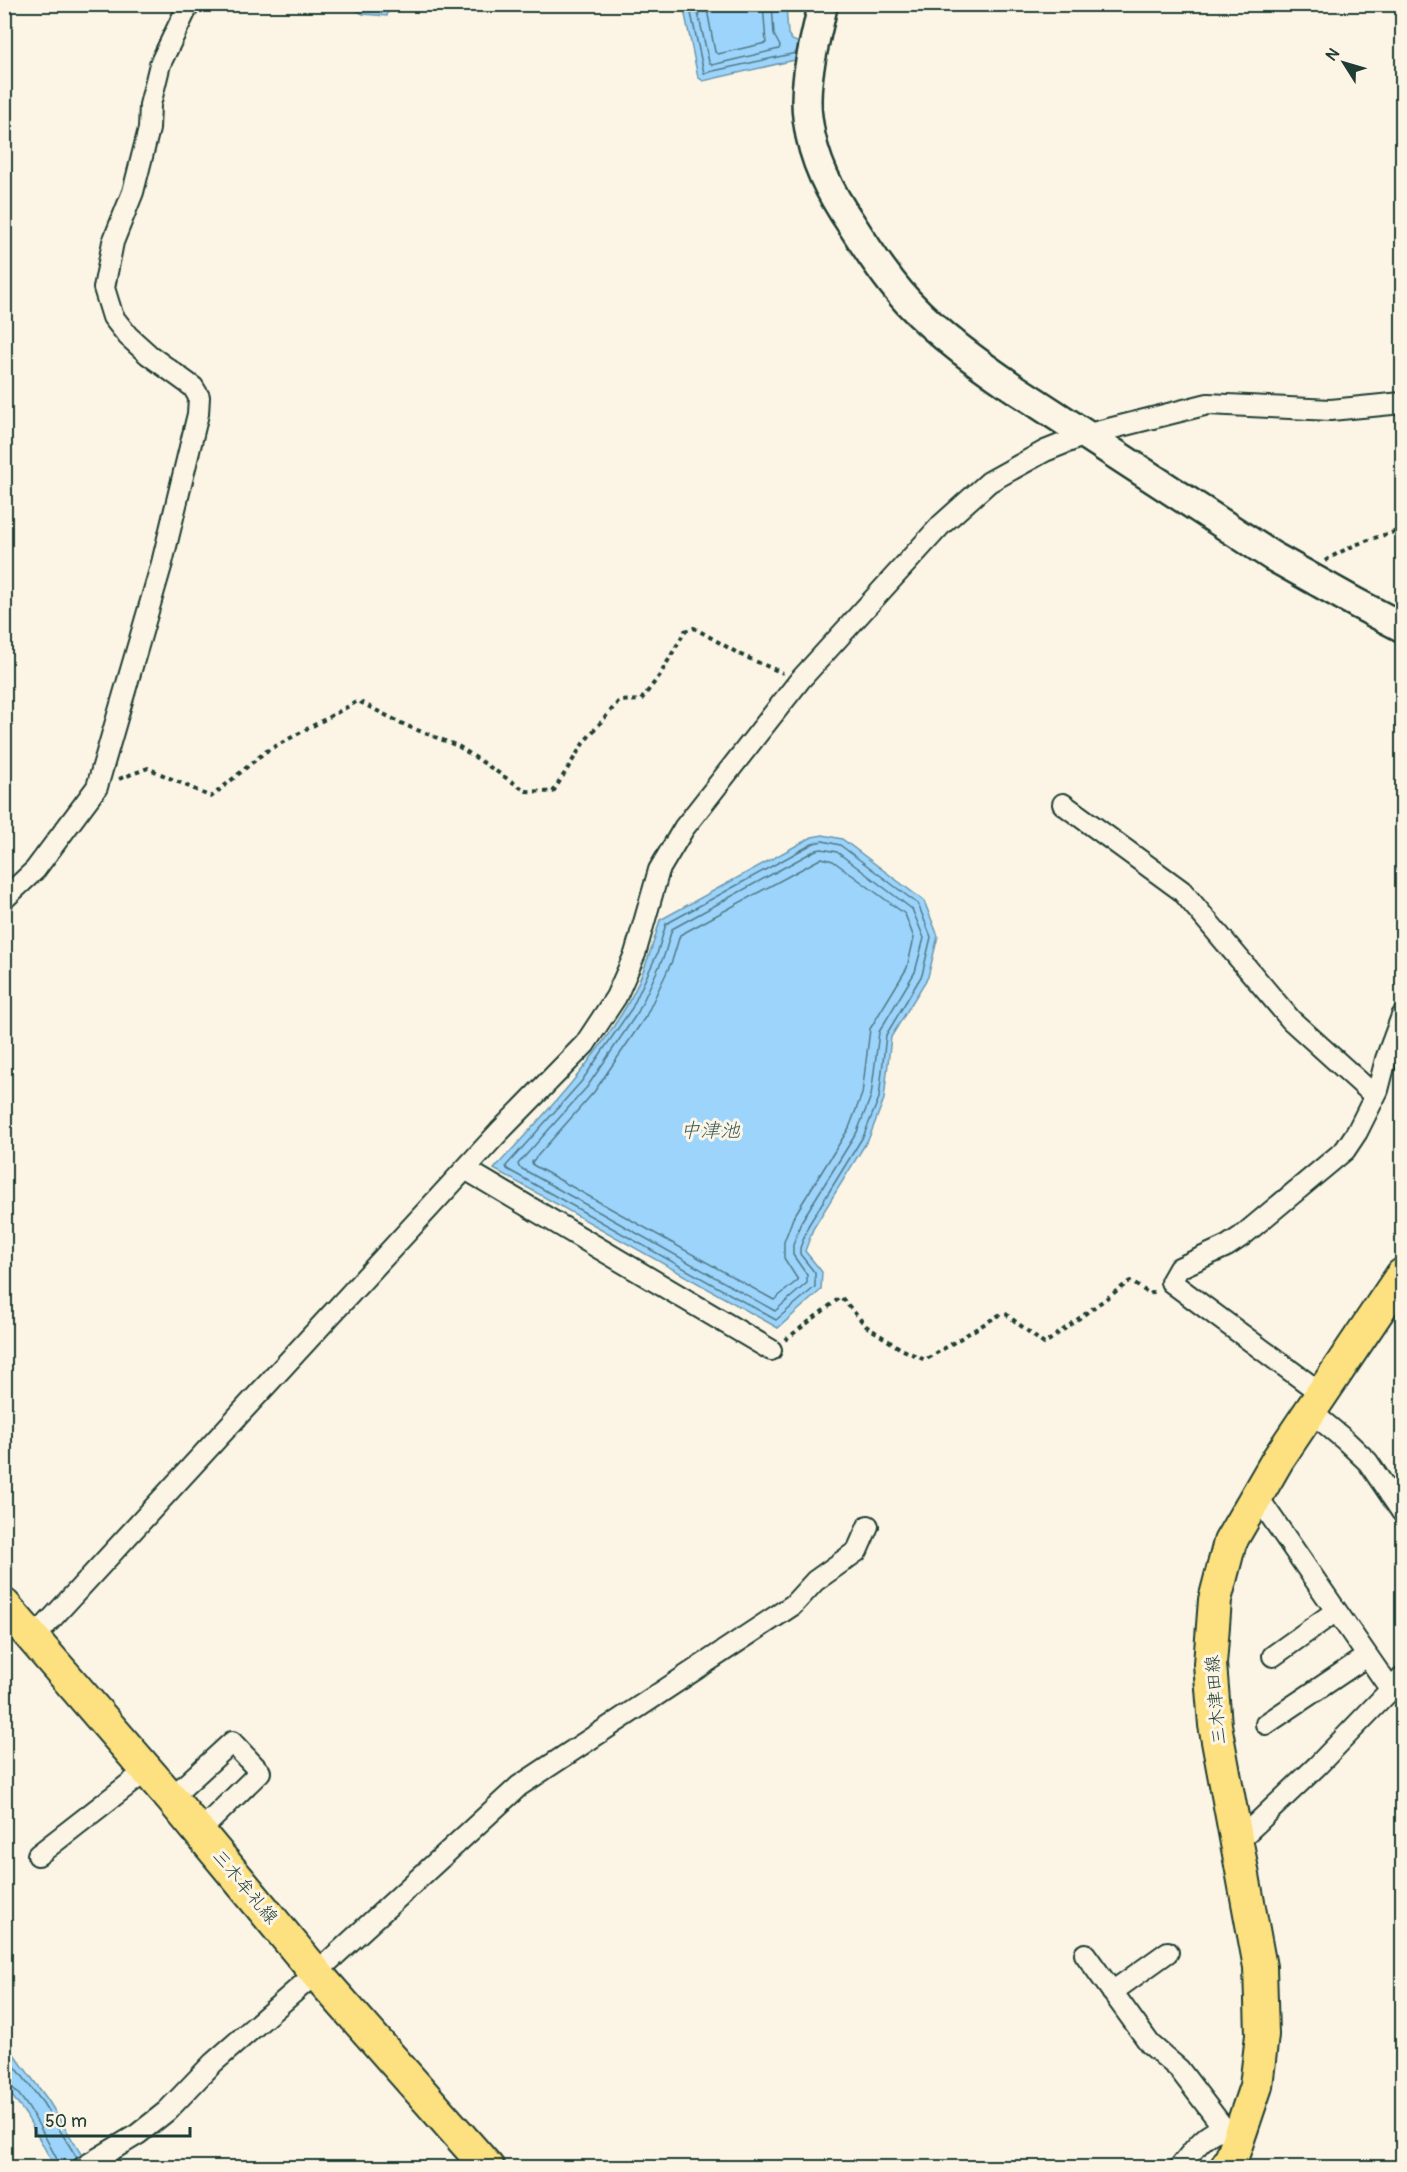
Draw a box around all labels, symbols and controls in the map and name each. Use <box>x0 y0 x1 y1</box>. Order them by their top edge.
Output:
north arrow <box>1314 33 1374 93</box>
text: N <box>1322 44 1344 65</box>
water label: 中津池 <box>680 1118 741 1143</box>
street label: 三木津田線 <box>1201 1654 1231 1746</box>
street label: 三木牟礼線 <box>207 1845 283 1929</box>
scale bar <box>36 2100 190 2138</box>
text: 50 m <box>45 2110 87 2133</box>

